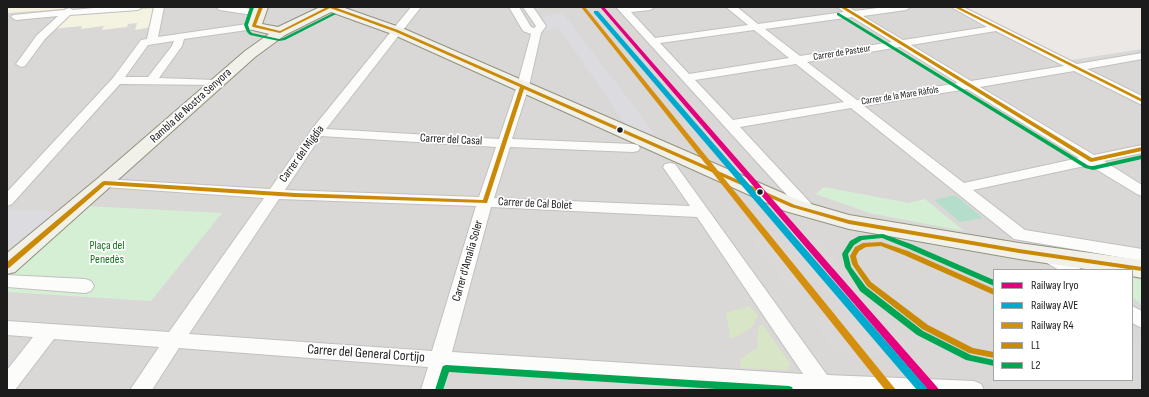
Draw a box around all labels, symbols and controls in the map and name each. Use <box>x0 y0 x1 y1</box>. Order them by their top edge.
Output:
street label: Carrer de Pasteur <box>812 43 872 63</box>
street label: Rambla de Nostra Senyora <box>147 66 235 146</box>
street label: Carrer de la Mare Ràfols <box>860 84 940 108</box>
street label: Carrer del Migdia <box>276 123 328 185</box>
unlabelled marker <box>615 125 625 135</box>
street label: Carrer del Casal <box>419 131 483 149</box>
unlabelled marker <box>755 187 765 197</box>
street label: Carrer de Cal Bolet <box>498 195 572 213</box>
street label: Carrer d'Amalia Soler <box>450 219 486 303</box>
park label: Plaça del Penedès <box>89 239 125 267</box>
legend <box>993 269 1133 381</box>
text: Railway Iryo <box>1031 278 1079 293</box>
text: Railway AVE <box>1031 298 1078 313</box>
text: Railway R4 <box>1031 318 1074 333</box>
text: L1 <box>1031 338 1040 353</box>
street label: Carrer del General Cortijo <box>307 342 425 366</box>
text: L2 <box>1031 358 1040 373</box>

